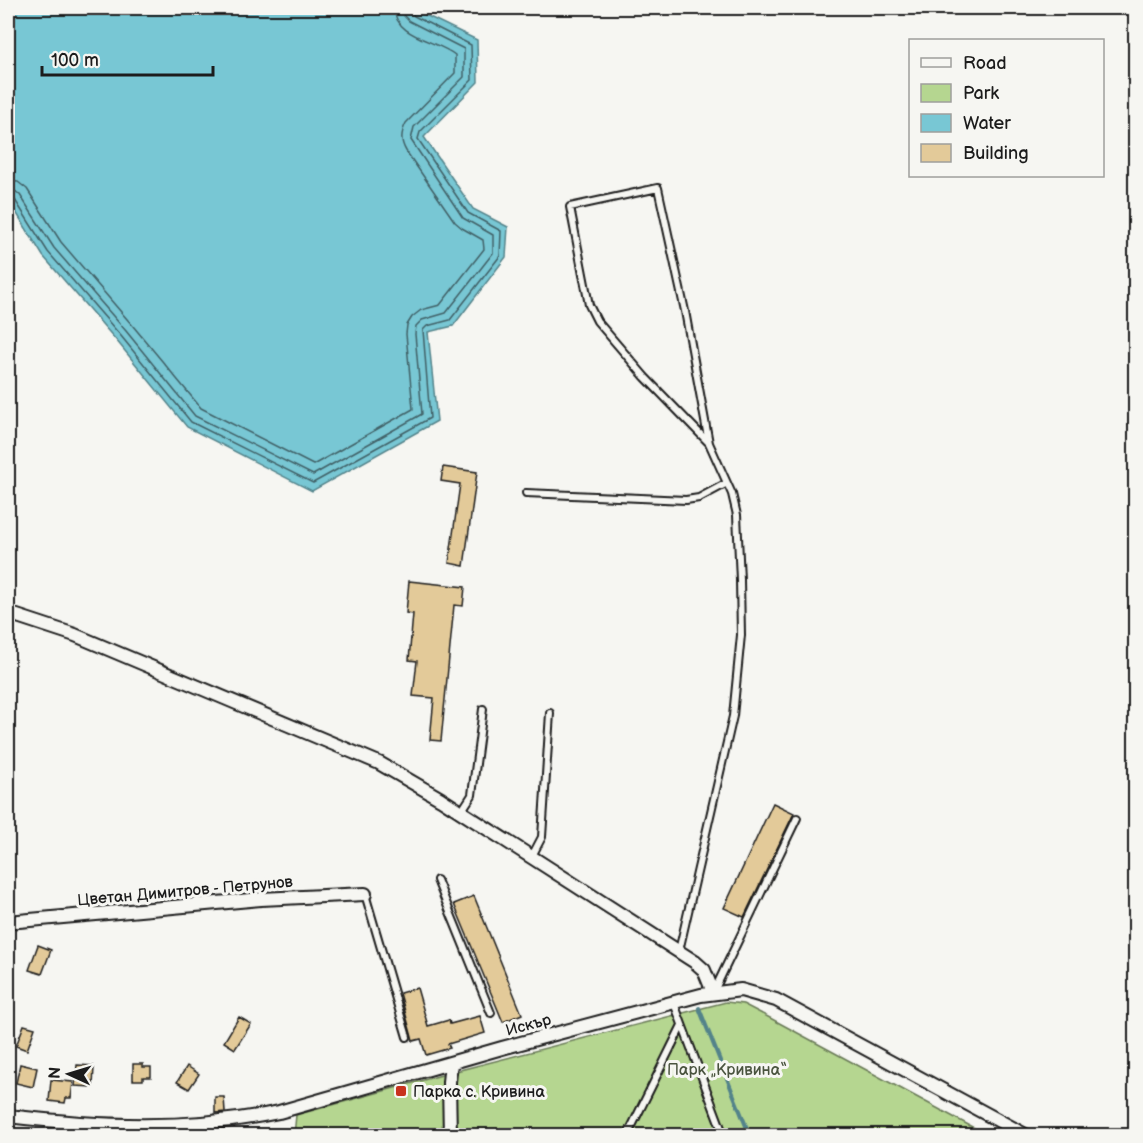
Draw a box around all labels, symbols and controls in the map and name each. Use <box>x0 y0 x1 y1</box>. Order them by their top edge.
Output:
scale bar <box>42 39 213 77</box>
legend <box>909 39 1104 177</box>
text: 100 m <box>51 50 99 71</box>
text: Road <box>963 53 1007 74</box>
text: Park <box>963 83 999 104</box>
text: Water <box>963 113 1011 134</box>
text: Building <box>963 143 1029 164</box>
street label: Цветан Димитров - Петрунов <box>77 873 294 910</box>
street label: Искър <box>504 1010 553 1041</box>
north arrow <box>39 1044 99 1104</box>
park label: Парк „Кривина“ <box>667 1061 787 1080</box>
text: N <box>46 1066 65 1080</box>
place label: Парка с. Кривина <box>413 1083 545 1102</box>
marker: Парка с. Кривина <box>394 1084 408 1098</box>

